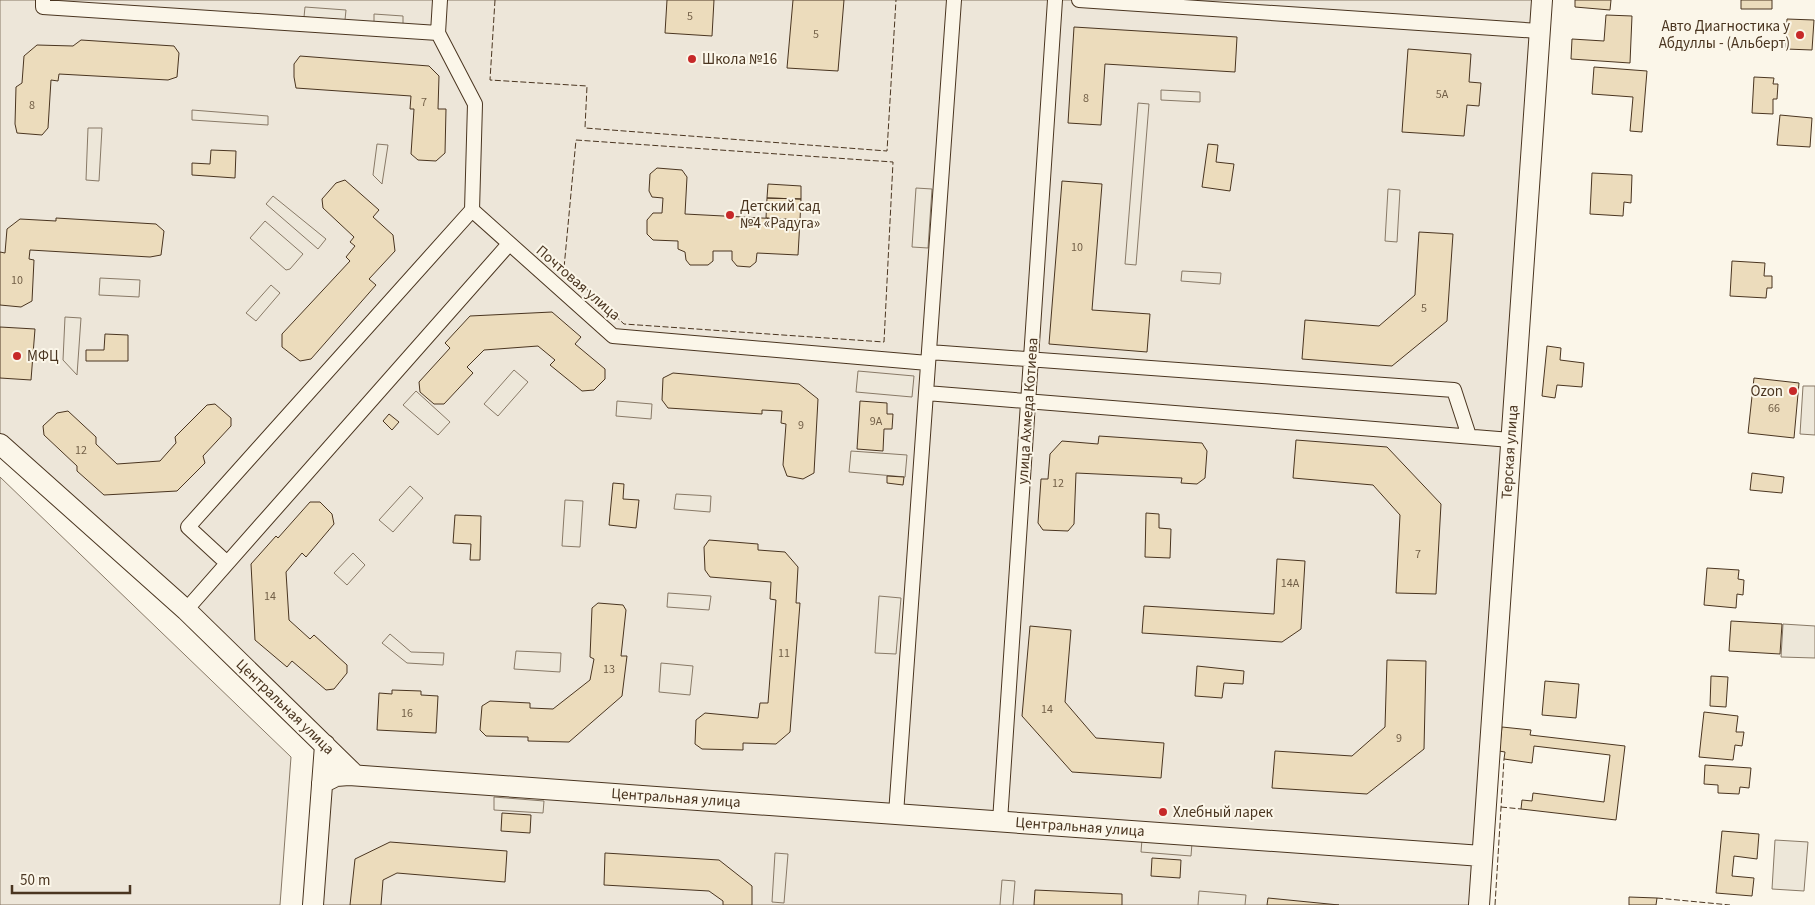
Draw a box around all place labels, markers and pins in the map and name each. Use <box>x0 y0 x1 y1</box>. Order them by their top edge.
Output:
place label: Авто Диагностика у Абдуллы - (Альберт) <box>1659 16 1790 54</box>
marker: Авто Диагностика у Абдуллы - (Альберт) <box>1794 29 1806 41</box>
place label: Школа №16 <box>702 49 777 70</box>
marker: Школа №16 <box>686 53 698 65</box>
place label: Детский сад №4 «Радуга» <box>740 196 820 234</box>
marker: Детский сад №4 «Радуга» <box>724 209 736 221</box>
place label: МФЦ <box>27 346 59 367</box>
marker: МФЦ <box>11 350 23 362</box>
place label: Ozon <box>1751 381 1783 402</box>
marker: Ozon <box>1787 385 1799 397</box>
place label: Хлебный ларек <box>1173 802 1274 823</box>
marker: Хлебный ларек <box>1157 806 1169 818</box>

